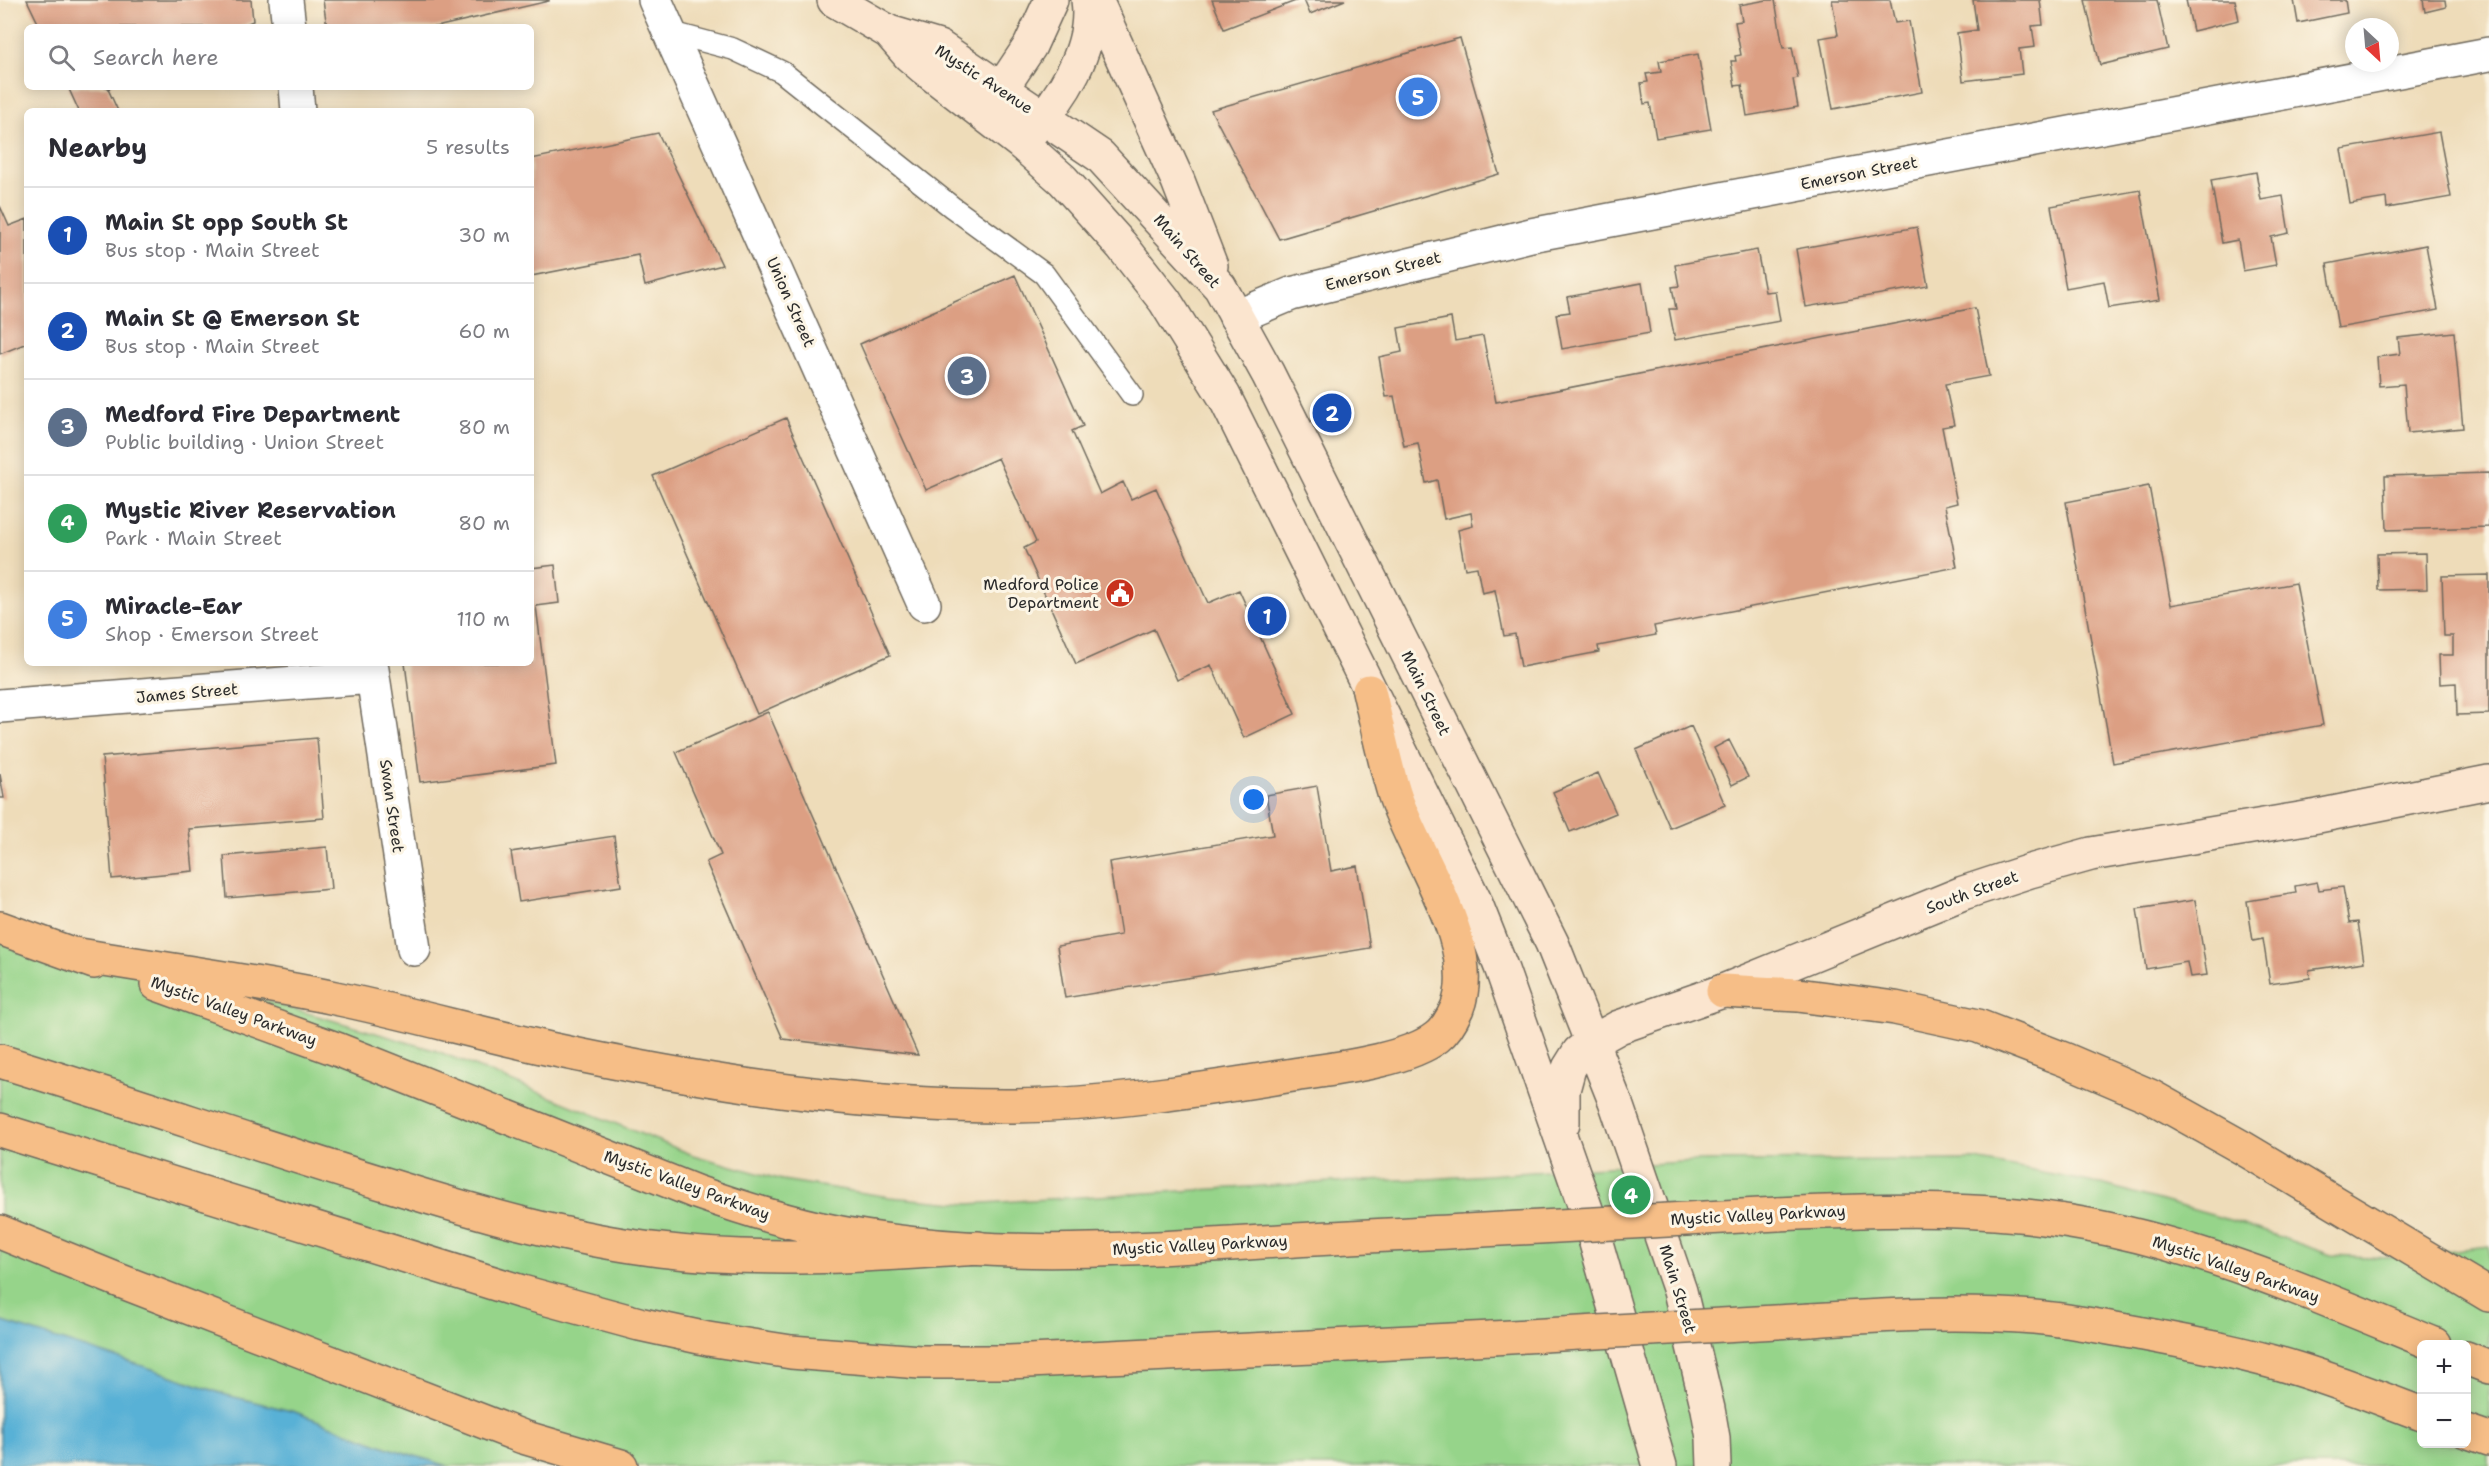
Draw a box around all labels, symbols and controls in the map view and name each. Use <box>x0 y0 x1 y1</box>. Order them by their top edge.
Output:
north arrow <box>2345 18 2399 72</box>
search box <box>24 24 534 90</box>
street label: Mystic Avenue <box>931 39 1037 119</box>
icon: search <box>45 41 78 74</box>
text: Search here <box>93 43 219 72</box>
pin: 5 <box>1398 74 1438 120</box>
text: Nearby <box>48 130 147 165</box>
text: 5 results <box>426 134 510 160</box>
street label: Emerson Street <box>1799 151 1919 195</box>
text: Main St opp South St <box>105 208 348 237</box>
street label: Main Street <box>1149 209 1225 293</box>
text: 1 <box>63 222 72 248</box>
text: 30 m <box>458 222 510 248</box>
text: Bus stop · Main Street <box>105 237 320 263</box>
street label: Emerson Street <box>1323 246 1443 296</box>
street label: Union Street <box>762 254 820 350</box>
text: Main St @ Emerson St <box>105 304 360 333</box>
text: 2 <box>61 318 75 344</box>
text: 60 m <box>458 318 510 344</box>
text: Bus stop · Main Street <box>105 333 320 359</box>
pin: 3 <box>948 354 986 398</box>
pin: 2 <box>1312 390 1352 436</box>
text: Medford Fire Department <box>105 400 400 429</box>
text: 3 <box>61 414 75 440</box>
text: 80 m <box>458 414 510 440</box>
text: Public building · Union Street <box>105 429 384 455</box>
text: Mystic River Reservation <box>105 496 396 525</box>
text: 4 <box>61 510 75 536</box>
text: 80 m <box>458 510 510 536</box>
text: Park · Main Street <box>105 525 282 551</box>
place label: Medford Police Department <box>983 574 1099 613</box>
public building icon: Medford Police Department <box>1104 577 1136 609</box>
text: Miracle-Ear <box>105 592 243 621</box>
pin: 1 <box>1248 594 1286 638</box>
text: 5 <box>61 606 74 632</box>
text: 110 m <box>456 606 510 632</box>
text: Shop · Emerson Street <box>105 621 319 647</box>
street label: Main Street <box>1396 647 1456 739</box>
street label: James Street <box>135 678 239 708</box>
street label: Swan Street <box>375 758 409 854</box>
your location <box>1239 785 1268 814</box>
street label: South Street <box>1923 866 2021 918</box>
street label: Mystic Valley Parkway <box>148 971 320 1051</box>
street label: Mystic Valley Parkway <box>601 1145 773 1225</box>
pin: 4 <box>1612 1172 1650 1218</box>
street label: Mystic Valley Parkway <box>1670 1200 1846 1230</box>
street label: Mystic Valley Parkway <box>1112 1230 1288 1260</box>
street label: Mystic Valley Parkway <box>2150 1231 2322 1307</box>
street label: Main Street <box>1655 1242 1701 1336</box>
map controls <box>2417 1340 2471 1448</box>
button: + <box>2417 1340 2471 1394</box>
button: − <box>2417 1394 2471 1448</box>

